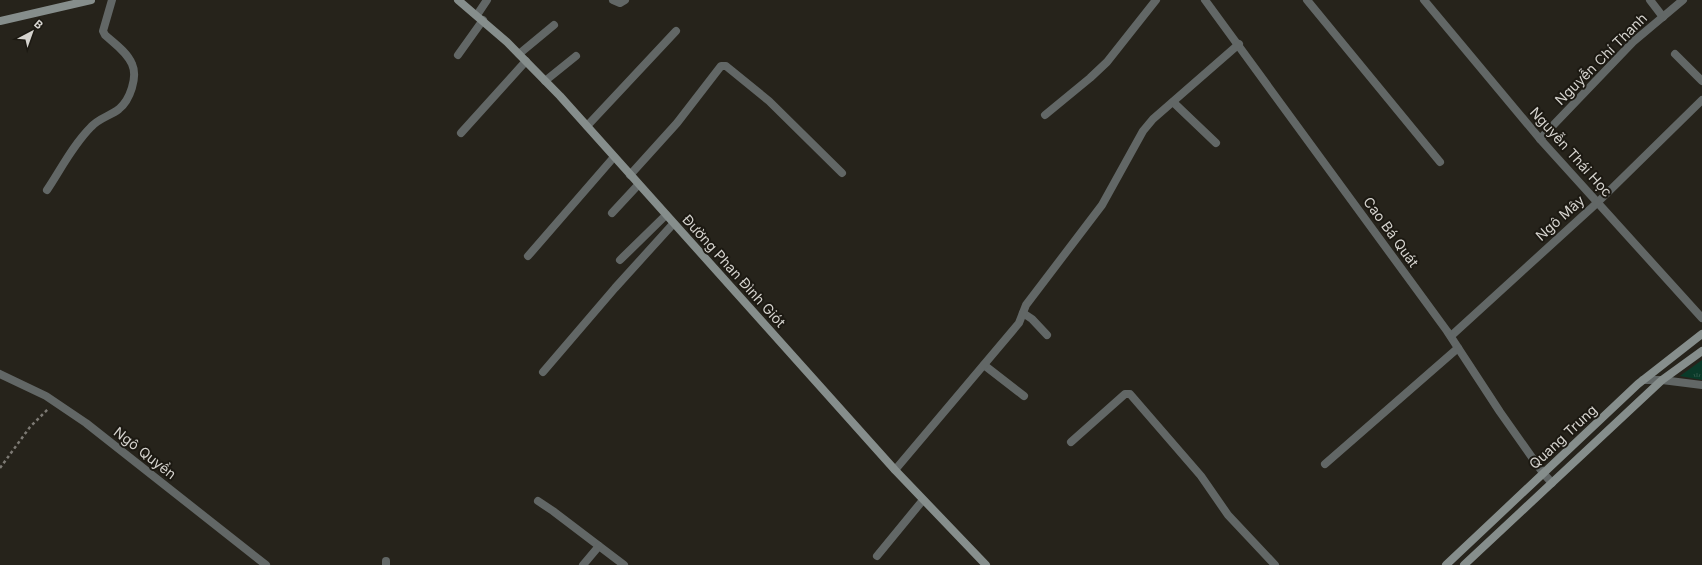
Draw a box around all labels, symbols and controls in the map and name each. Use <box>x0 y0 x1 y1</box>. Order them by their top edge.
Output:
street label: Nguyễn Chí Thanh <box>1551 9 1650 108</box>
north arrow <box>12 12 52 52</box>
text: B <box>31 17 46 32</box>
street label: Nguyễn Thái Học <box>1527 103 1616 200</box>
street label: Ngô Mây <box>1532 191 1588 244</box>
street label: Cao Bá Quát <box>1360 193 1423 271</box>
street label: Đường Phan Đình Giót <box>679 211 790 331</box>
street label: Quang Trung <box>1525 401 1600 472</box>
street label: Ngô Quyền <box>111 423 180 482</box>

